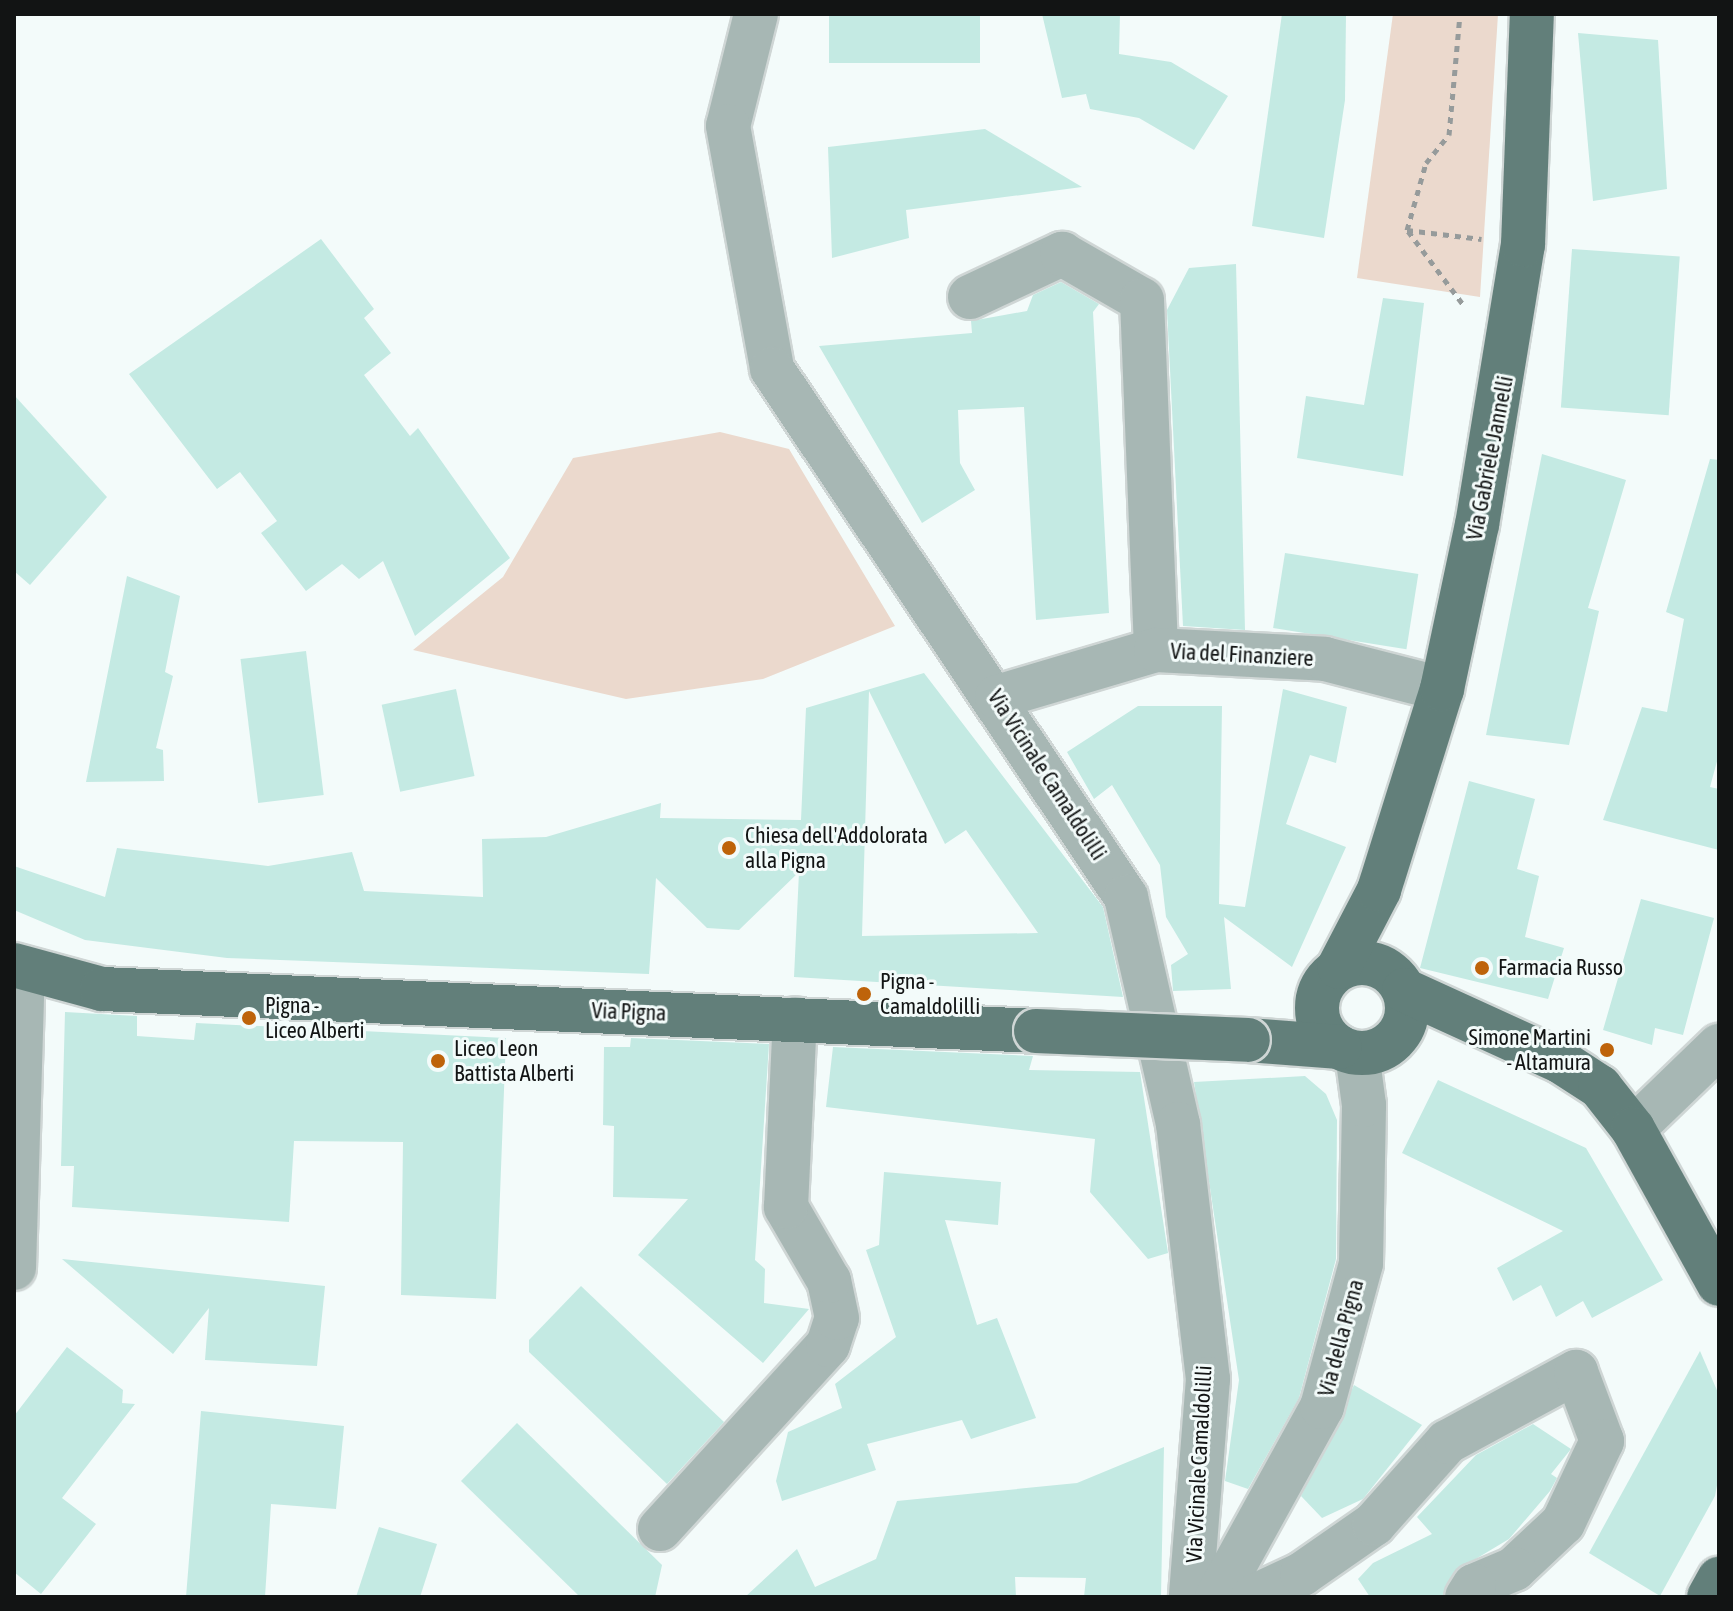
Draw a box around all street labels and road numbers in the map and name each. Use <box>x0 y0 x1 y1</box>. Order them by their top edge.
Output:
street label: Via Gabriele Jannelli <box>1461 374 1519 542</box>
street label: Via del Finanziere <box>1170 638 1314 672</box>
street label: Via Vicinale Camaldolilli <box>982 685 1112 865</box>
street label: Via Pigna <box>591 998 667 1026</box>
street label: Via della Pigna <box>1313 1277 1369 1399</box>
street label: Via Vicinale Camaldolilli <box>1181 1365 1217 1563</box>

